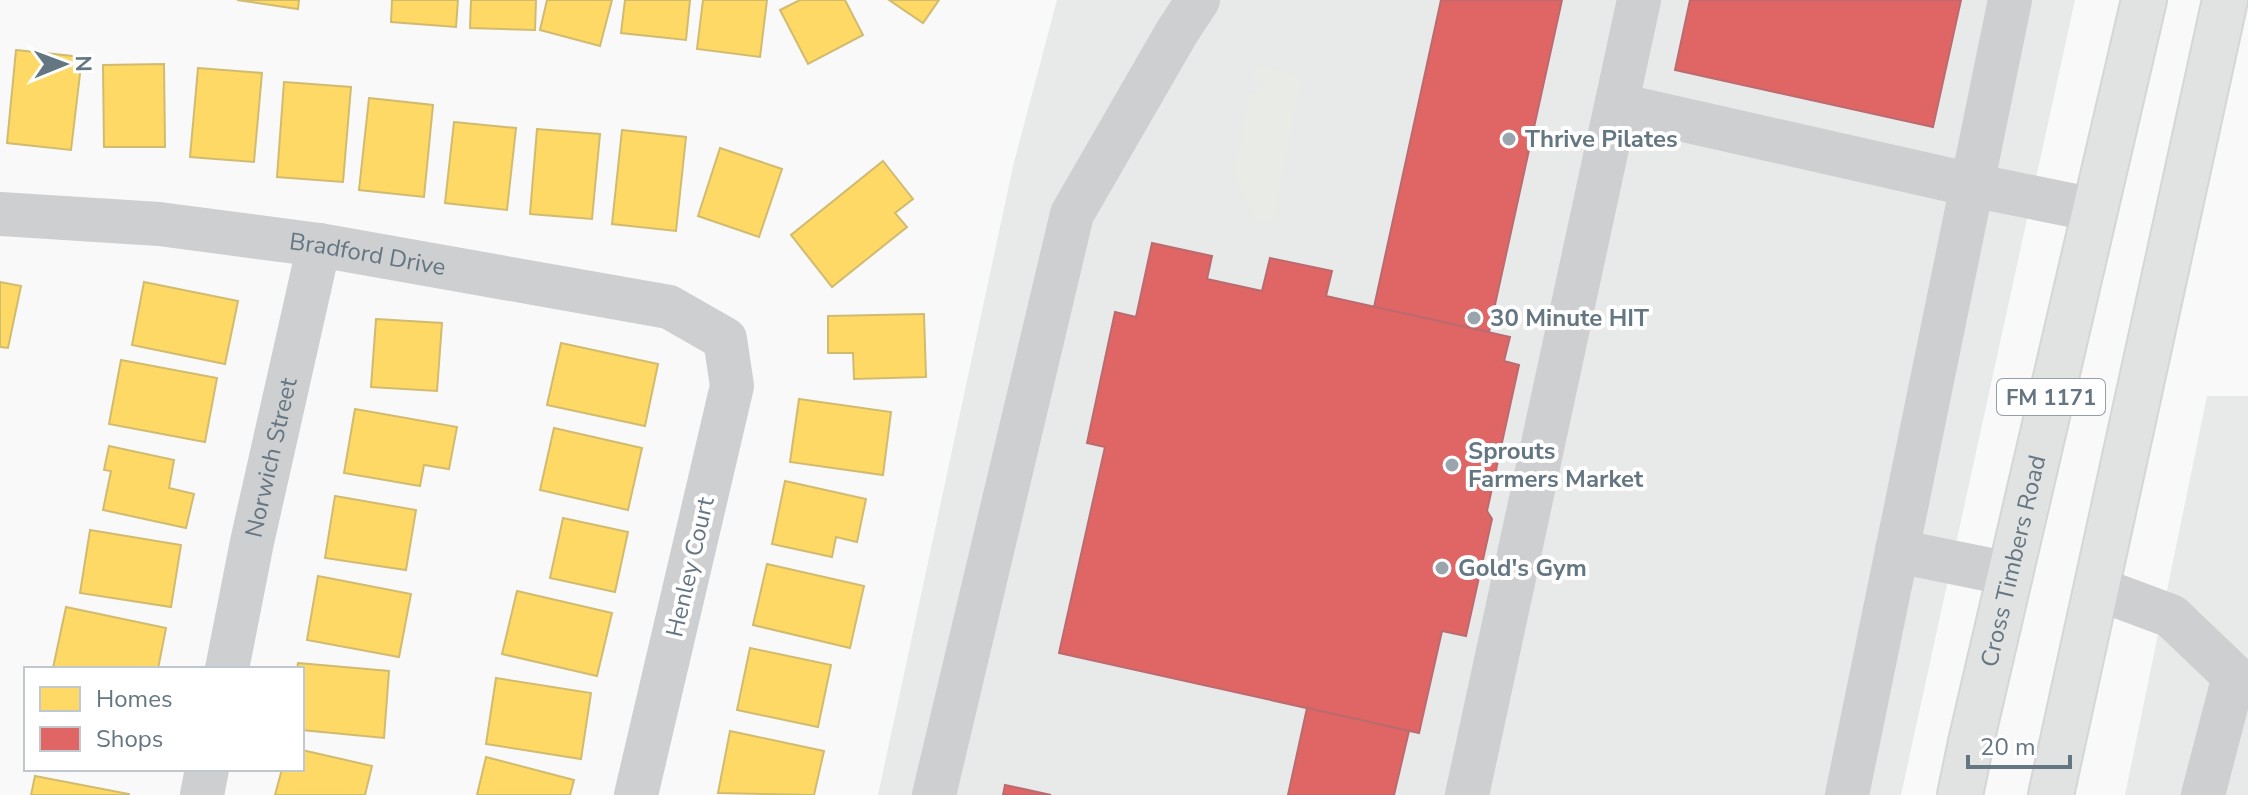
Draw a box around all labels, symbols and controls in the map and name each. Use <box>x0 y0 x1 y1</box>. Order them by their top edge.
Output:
north arrow <box>24 24 104 104</box>
text: N <box>68 55 98 72</box>
place label: Thrive Pilates <box>1525 123 1678 155</box>
marker: Thrive Pilates <box>1500 130 1518 148</box>
street label: Bradford Drive <box>287 225 448 283</box>
place label: 30 Minute HIT <box>1490 302 1649 334</box>
marker: 30 Minute HIT <box>1465 309 1483 327</box>
street label: Norwich Street <box>238 374 305 540</box>
road number: FM 1171 <box>1997 379 2105 415</box>
place label: Sprouts Farmers Market <box>1468 435 1644 495</box>
street label: Cross Timbers Road <box>1973 452 2053 670</box>
marker: Sprouts Farmers Market <box>1443 456 1461 474</box>
street label: Henley Court <box>658 493 722 640</box>
place label: Gold's Gym <box>1458 552 1587 584</box>
marker: Gold's Gym <box>1433 559 1451 577</box>
legend <box>24 667 304 771</box>
text: Homes <box>96 683 172 715</box>
scale bar <box>1968 719 2070 769</box>
text: Shops <box>96 723 163 755</box>
text: 20 m <box>1980 731 2036 763</box>

